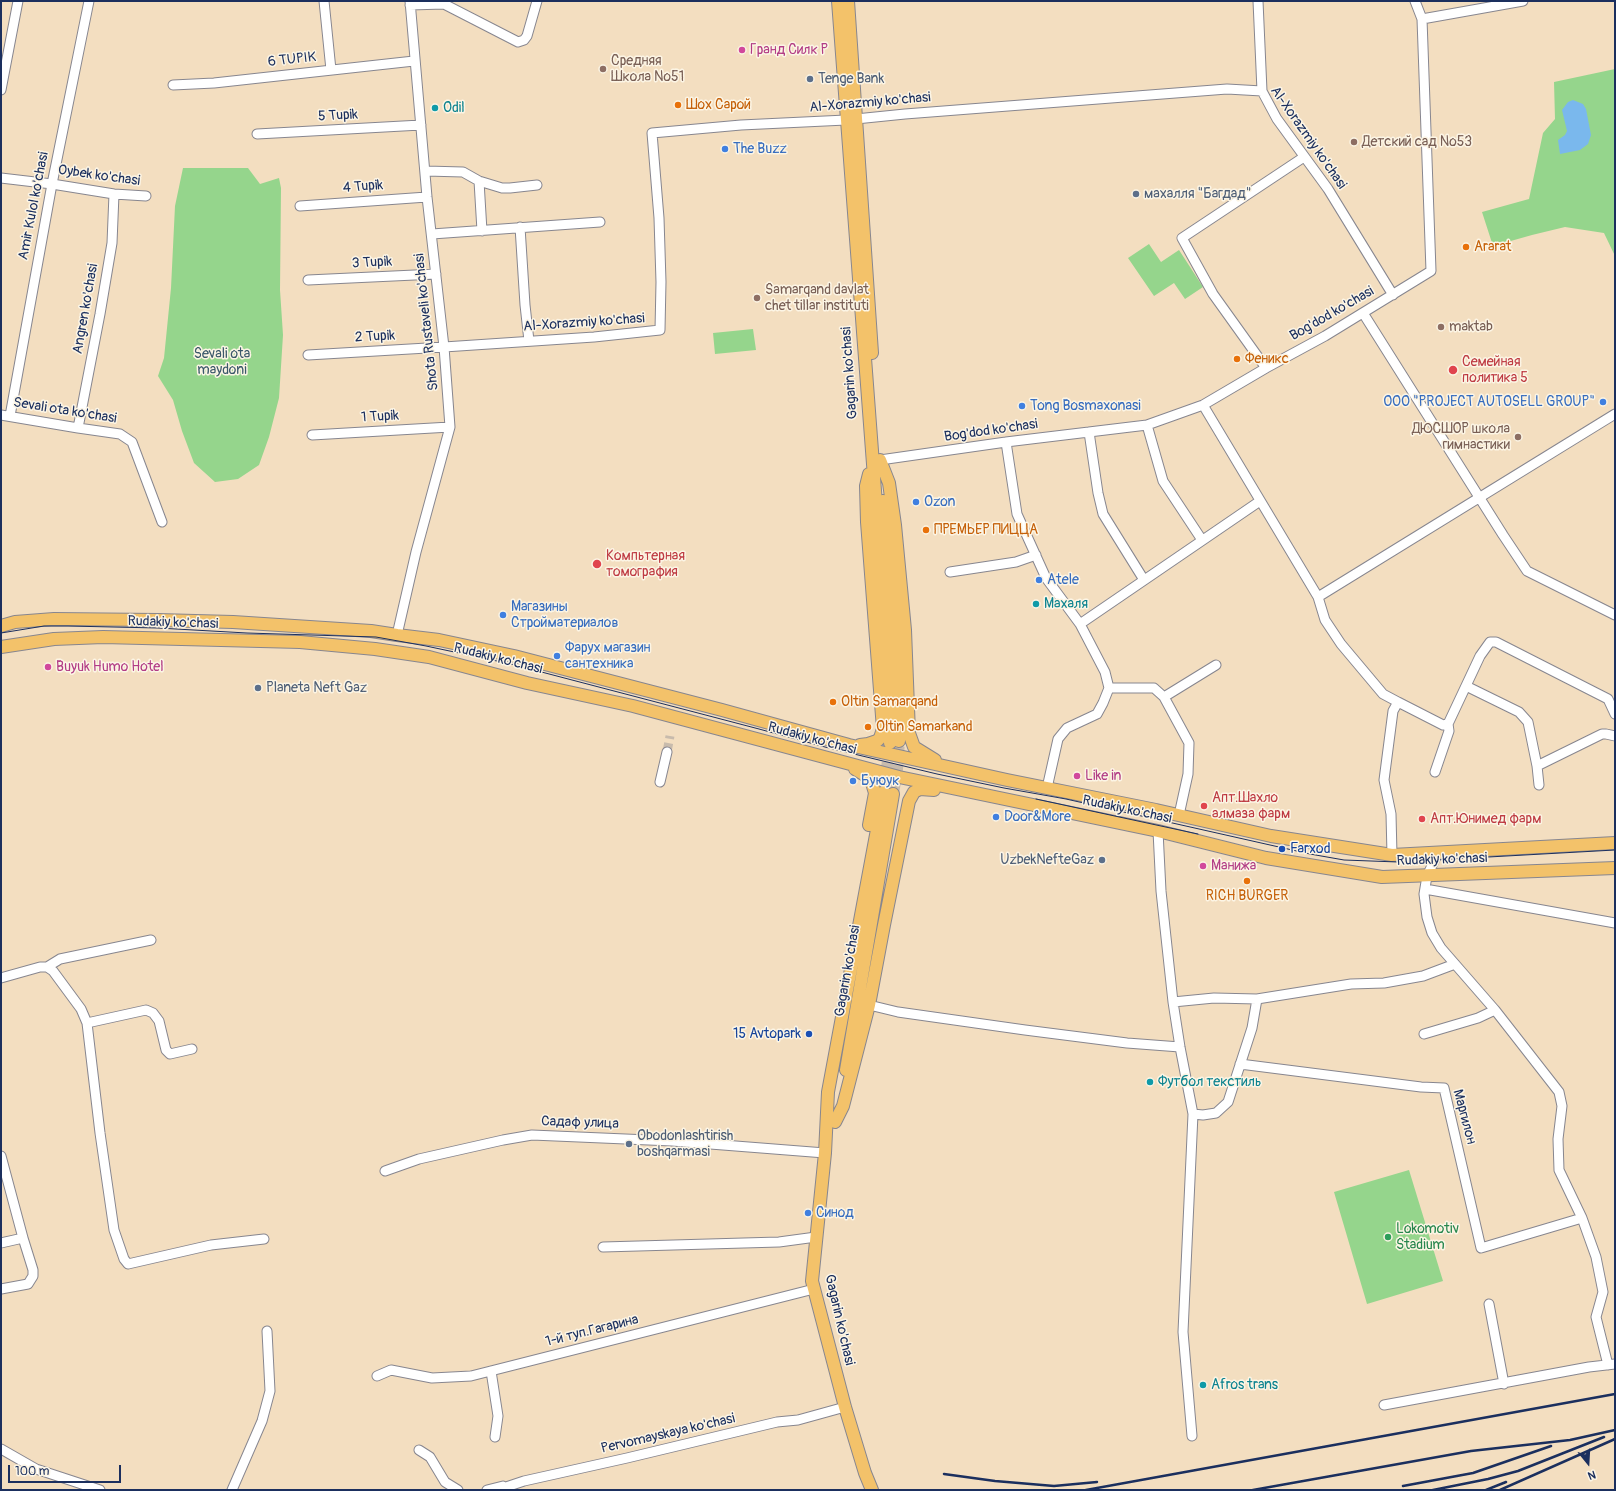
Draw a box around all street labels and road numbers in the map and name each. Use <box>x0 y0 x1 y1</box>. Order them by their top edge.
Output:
street label: 6 TUPIK <box>267 49 317 71</box>
street label: Al-Xorazmiy ko'chasi <box>1266 83 1350 193</box>
street label: Al-Xorazmiy ko'chasi <box>809 89 931 117</box>
street label: 5 Tupik <box>318 107 358 125</box>
street label: Amir Kulol ko'chasi <box>15 151 53 261</box>
street label: Oybek ko'chasi <box>57 162 141 190</box>
street label: 4 Tupik <box>342 177 384 197</box>
street label: Shota Rustaveli ko'chasi <box>411 252 443 392</box>
street label: 3 Tupik <box>351 254 393 272</box>
street label: Angren ko'chasi <box>70 263 102 355</box>
street label: Bog'dod ko'chasi <box>1287 283 1377 345</box>
street label: Al-Xorazmiy ko'chasi <box>523 310 645 336</box>
street label: Gagarin ko'chasi <box>838 326 862 420</box>
street label: 2 Tupik <box>354 328 396 346</box>
street label: Sevali ota ko'chasi <box>12 395 118 427</box>
street label: 1 Tupik <box>361 408 399 426</box>
street label: Bog'dod ko'chasi <box>943 416 1039 446</box>
street label: Rudakiy ko'chasi <box>127 613 219 633</box>
street label: Rudakiy ko'chasi <box>452 640 544 678</box>
street label: Rudakiy ko'chasi <box>766 719 858 759</box>
street label: Rudakiy ko'chasi <box>1081 792 1173 828</box>
street label: Rudakiy ko'chasi <box>1396 850 1488 870</box>
street label: Gagarin ko'chasi <box>832 924 864 1018</box>
street label: Маргилон <box>1449 1088 1479 1146</box>
street label: Садаф улица <box>541 1113 619 1133</box>
street label: Gagarin ko'chasi <box>820 1273 858 1367</box>
street label: 1-й туп.Гагарина <box>544 1311 640 1351</box>
street label: Pervomayskaya ko'chasi <box>599 1410 737 1458</box>

